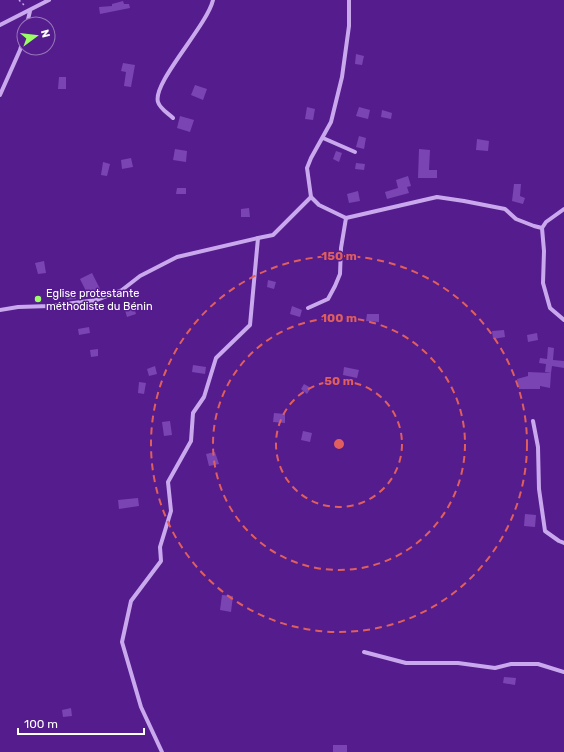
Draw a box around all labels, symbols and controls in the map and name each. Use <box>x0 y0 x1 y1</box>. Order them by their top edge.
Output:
north arrow <box>16 16 56 56</box>
text: N <box>38 28 53 39</box>
text: 150 m <box>321 249 357 263</box>
place label: Eglise protestante méthodiste du Bénin <box>46 287 153 313</box>
marker: Eglise protestante méthodiste du Bénin <box>33 294 43 304</box>
text: 100 m <box>321 311 357 325</box>
text: 50 m <box>324 374 354 388</box>
centre of rings <box>332 437 346 451</box>
scale bar <box>18 710 144 736</box>
text: 100 m <box>24 717 58 731</box>

